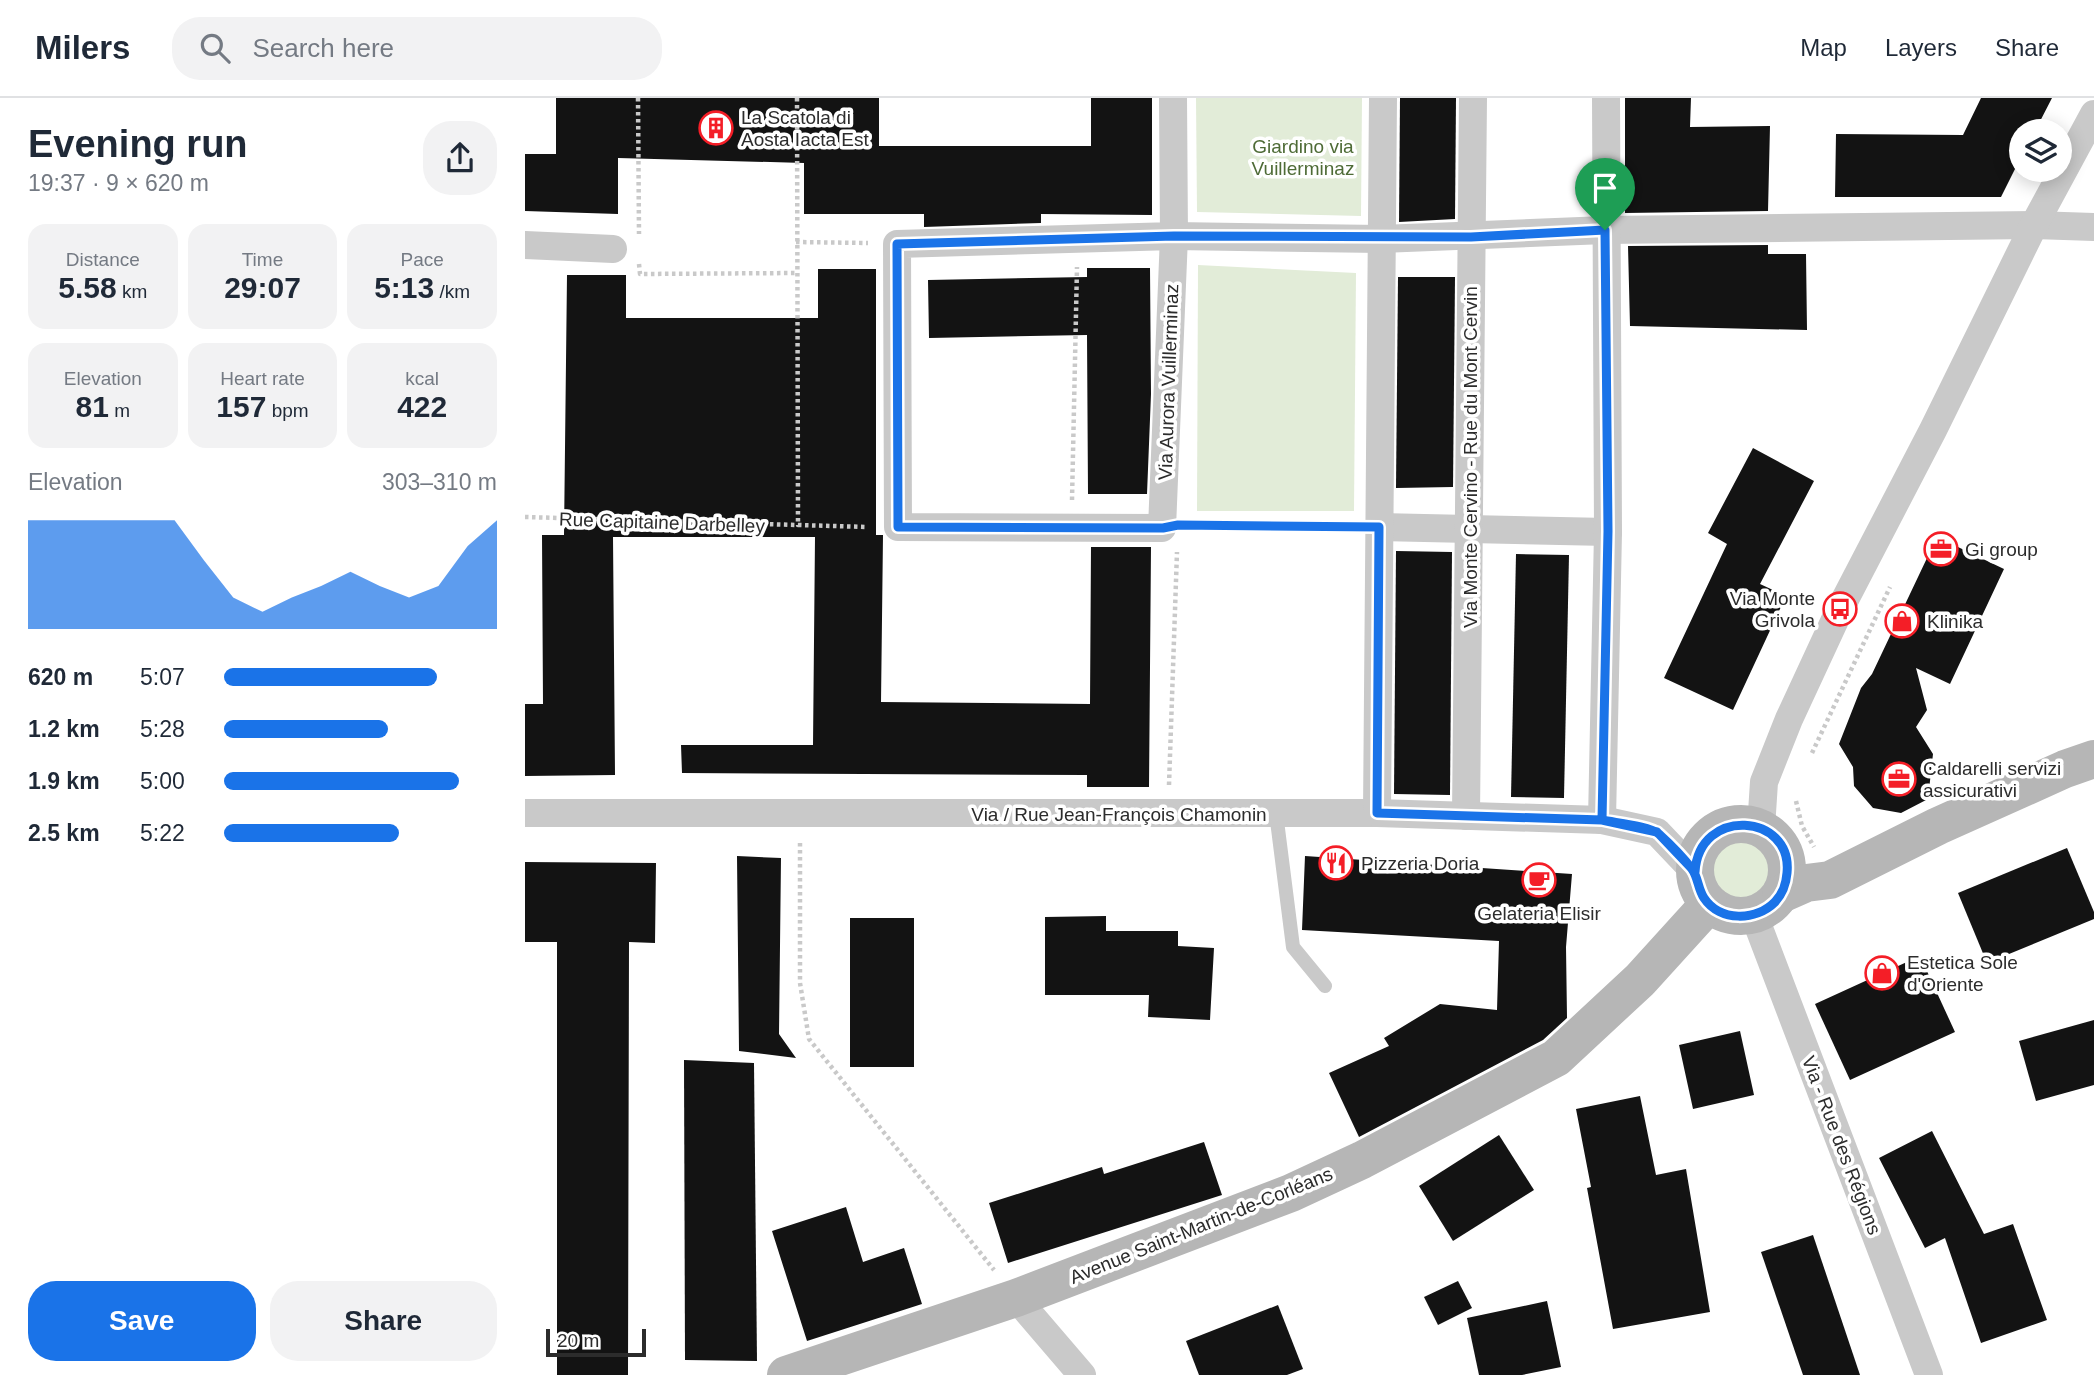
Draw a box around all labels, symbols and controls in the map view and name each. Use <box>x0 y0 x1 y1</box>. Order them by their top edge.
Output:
search box <box>172 17 662 80</box>
text: Milers <box>35 29 130 66</box>
icon: search <box>196 29 234 67</box>
text: Search here <box>252 33 394 63</box>
text: Map <box>1800 34 1847 61</box>
text: Layers <box>1885 34 1957 61</box>
text: Share <box>1995 34 2059 61</box>
place label: La Scatola di Aosta Iacta Est <box>741 107 870 150</box>
building icon: La Scatola di Aosta Iacta Est <box>697 109 735 147</box>
map controls <box>2009 119 2072 182</box>
button: layers <box>2009 119 2072 182</box>
button: share <box>423 121 497 195</box>
text: Evening run <box>28 123 248 165</box>
park label: Giardino via Vuillerminaz <box>1252 136 1354 179</box>
pin <box>1575 158 1635 230</box>
icon: arrive <box>1586 169 1624 207</box>
text: 19:37 · 9 × 620 m <box>28 170 209 196</box>
text: Distance <box>66 249 140 270</box>
text: Time <box>242 249 283 270</box>
text: Pace <box>401 249 444 270</box>
text: 5.58 <box>58 271 117 304</box>
text: 29:07 <box>224 271 301 304</box>
text: 5:13 <box>374 271 434 304</box>
text: km <box>117 281 147 302</box>
text: /km <box>434 281 470 302</box>
street label: Via Aurora Vuillerminaz <box>1155 283 1182 481</box>
street label: Via Monte Cervino - Rue du Mont Cervin <box>1460 286 1481 628</box>
text: Elevation <box>64 368 142 389</box>
text: Heart rate <box>220 368 305 389</box>
text: kcal <box>405 368 439 389</box>
text: 81 <box>76 390 109 423</box>
text: 157 <box>216 390 266 423</box>
text: 422 <box>397 390 447 423</box>
text: m <box>109 400 130 421</box>
text: bpm <box>266 400 309 421</box>
text: Elevation <box>28 469 123 495</box>
text: 303–310 m <box>382 469 497 495</box>
street label: Rue Capitaine Darbelley <box>559 508 766 537</box>
office icon: Gi group <box>1922 530 1960 568</box>
place label: Gi group <box>1965 539 2038 560</box>
place label: Via Monte Grivola <box>1730 588 1815 631</box>
bus stop icon: Via Monte Grivola <box>1821 590 1859 628</box>
shop icon: Klinika <box>1883 602 1921 640</box>
place label: Klinika <box>1927 611 1983 632</box>
text: 620 m <box>28 664 93 690</box>
text: 5:07 <box>140 664 185 690</box>
text: 1.2 km <box>28 716 100 742</box>
text: 5:28 <box>140 716 185 742</box>
place label: Caldarelli servizi assicurativi <box>1923 758 2061 801</box>
office icon: Caldarelli servizi assicurativi <box>1880 760 1918 798</box>
text: 1.9 km <box>28 768 100 794</box>
text: 5:00 <box>140 768 185 794</box>
street label: Via / Rue Jean-François Chamonin <box>971 804 1267 825</box>
text: 2.5 km <box>28 820 100 846</box>
text: 5:22 <box>140 820 185 846</box>
restaurant icon: Pizzeria Doria <box>1317 844 1355 882</box>
place label: Pizzeria Doria <box>1361 853 1480 874</box>
cafe icon: Gelateria Elisir <box>1520 861 1558 899</box>
place label: Gelateria Elisir <box>1477 903 1601 924</box>
place label: Estetica Sole d'Oriente <box>1907 952 2018 995</box>
shop icon: Estetica Sole d'Oriente <box>1863 954 1901 992</box>
street label: Via - Rue des Régions <box>1798 1053 1885 1238</box>
street label: Avenue Saint-Martin-de-Corléans <box>1067 1163 1336 1288</box>
button: Save <box>28 1281 256 1361</box>
button: Share <box>270 1281 497 1361</box>
scale bar <box>546 1326 646 1358</box>
text: 20 m <box>557 1330 599 1351</box>

